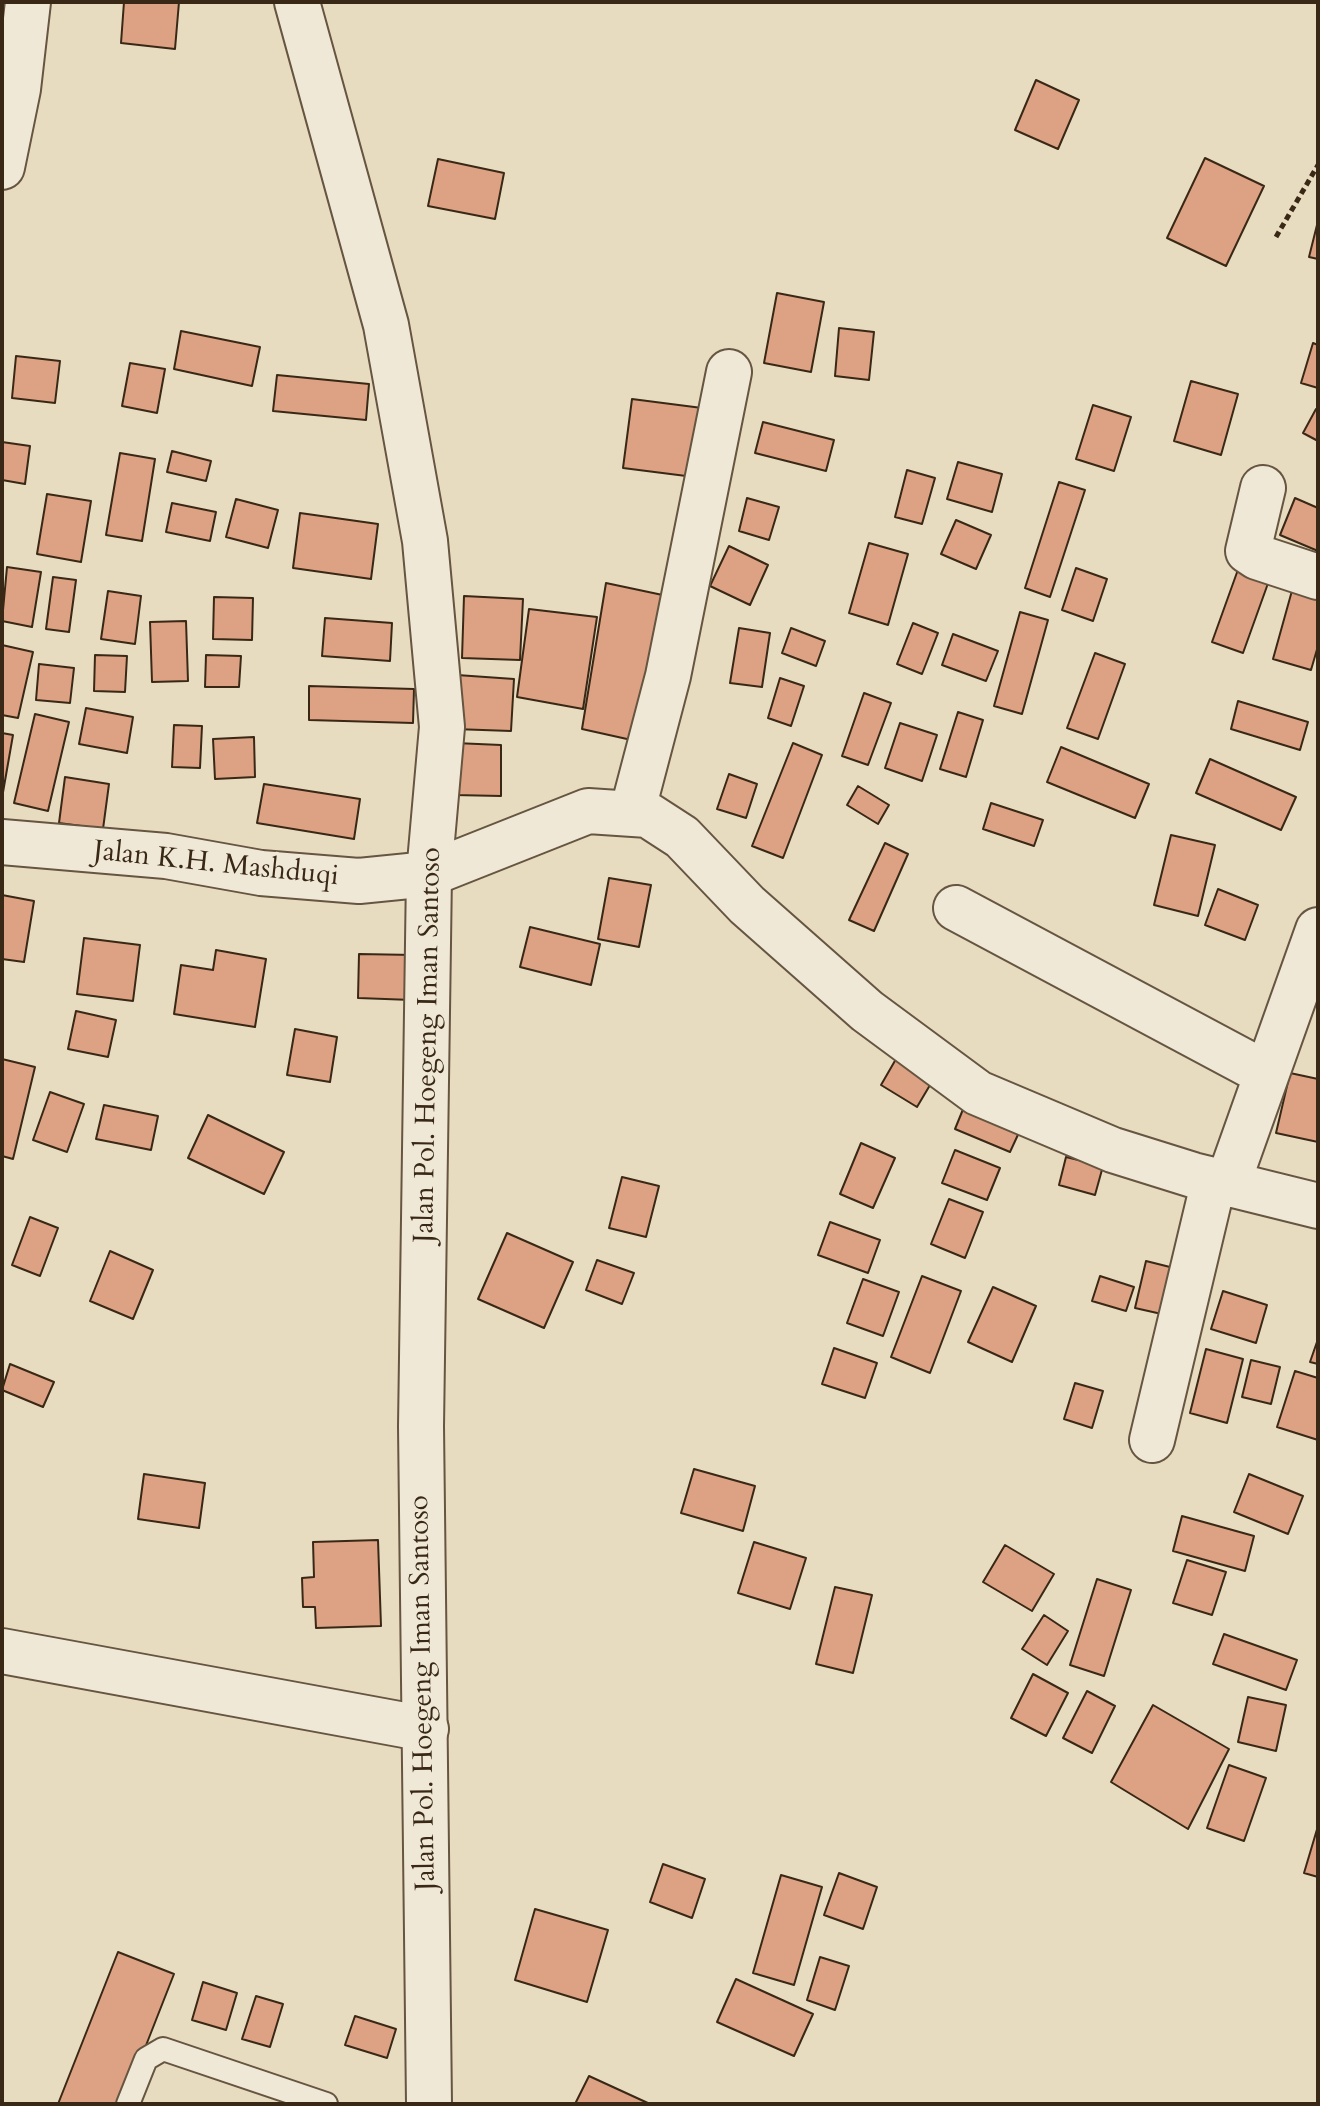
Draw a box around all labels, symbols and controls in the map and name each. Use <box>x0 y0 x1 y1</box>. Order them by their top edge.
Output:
street label: Jalan K.H. Mashduqi <box>92 835 340 895</box>
street label: Jalan Pol. Hoegeng Iman Santoso <box>409 847 449 1243</box>
street label: Jalan Pol. Hoegeng Iman Santoso <box>404 1495 444 1891</box>

